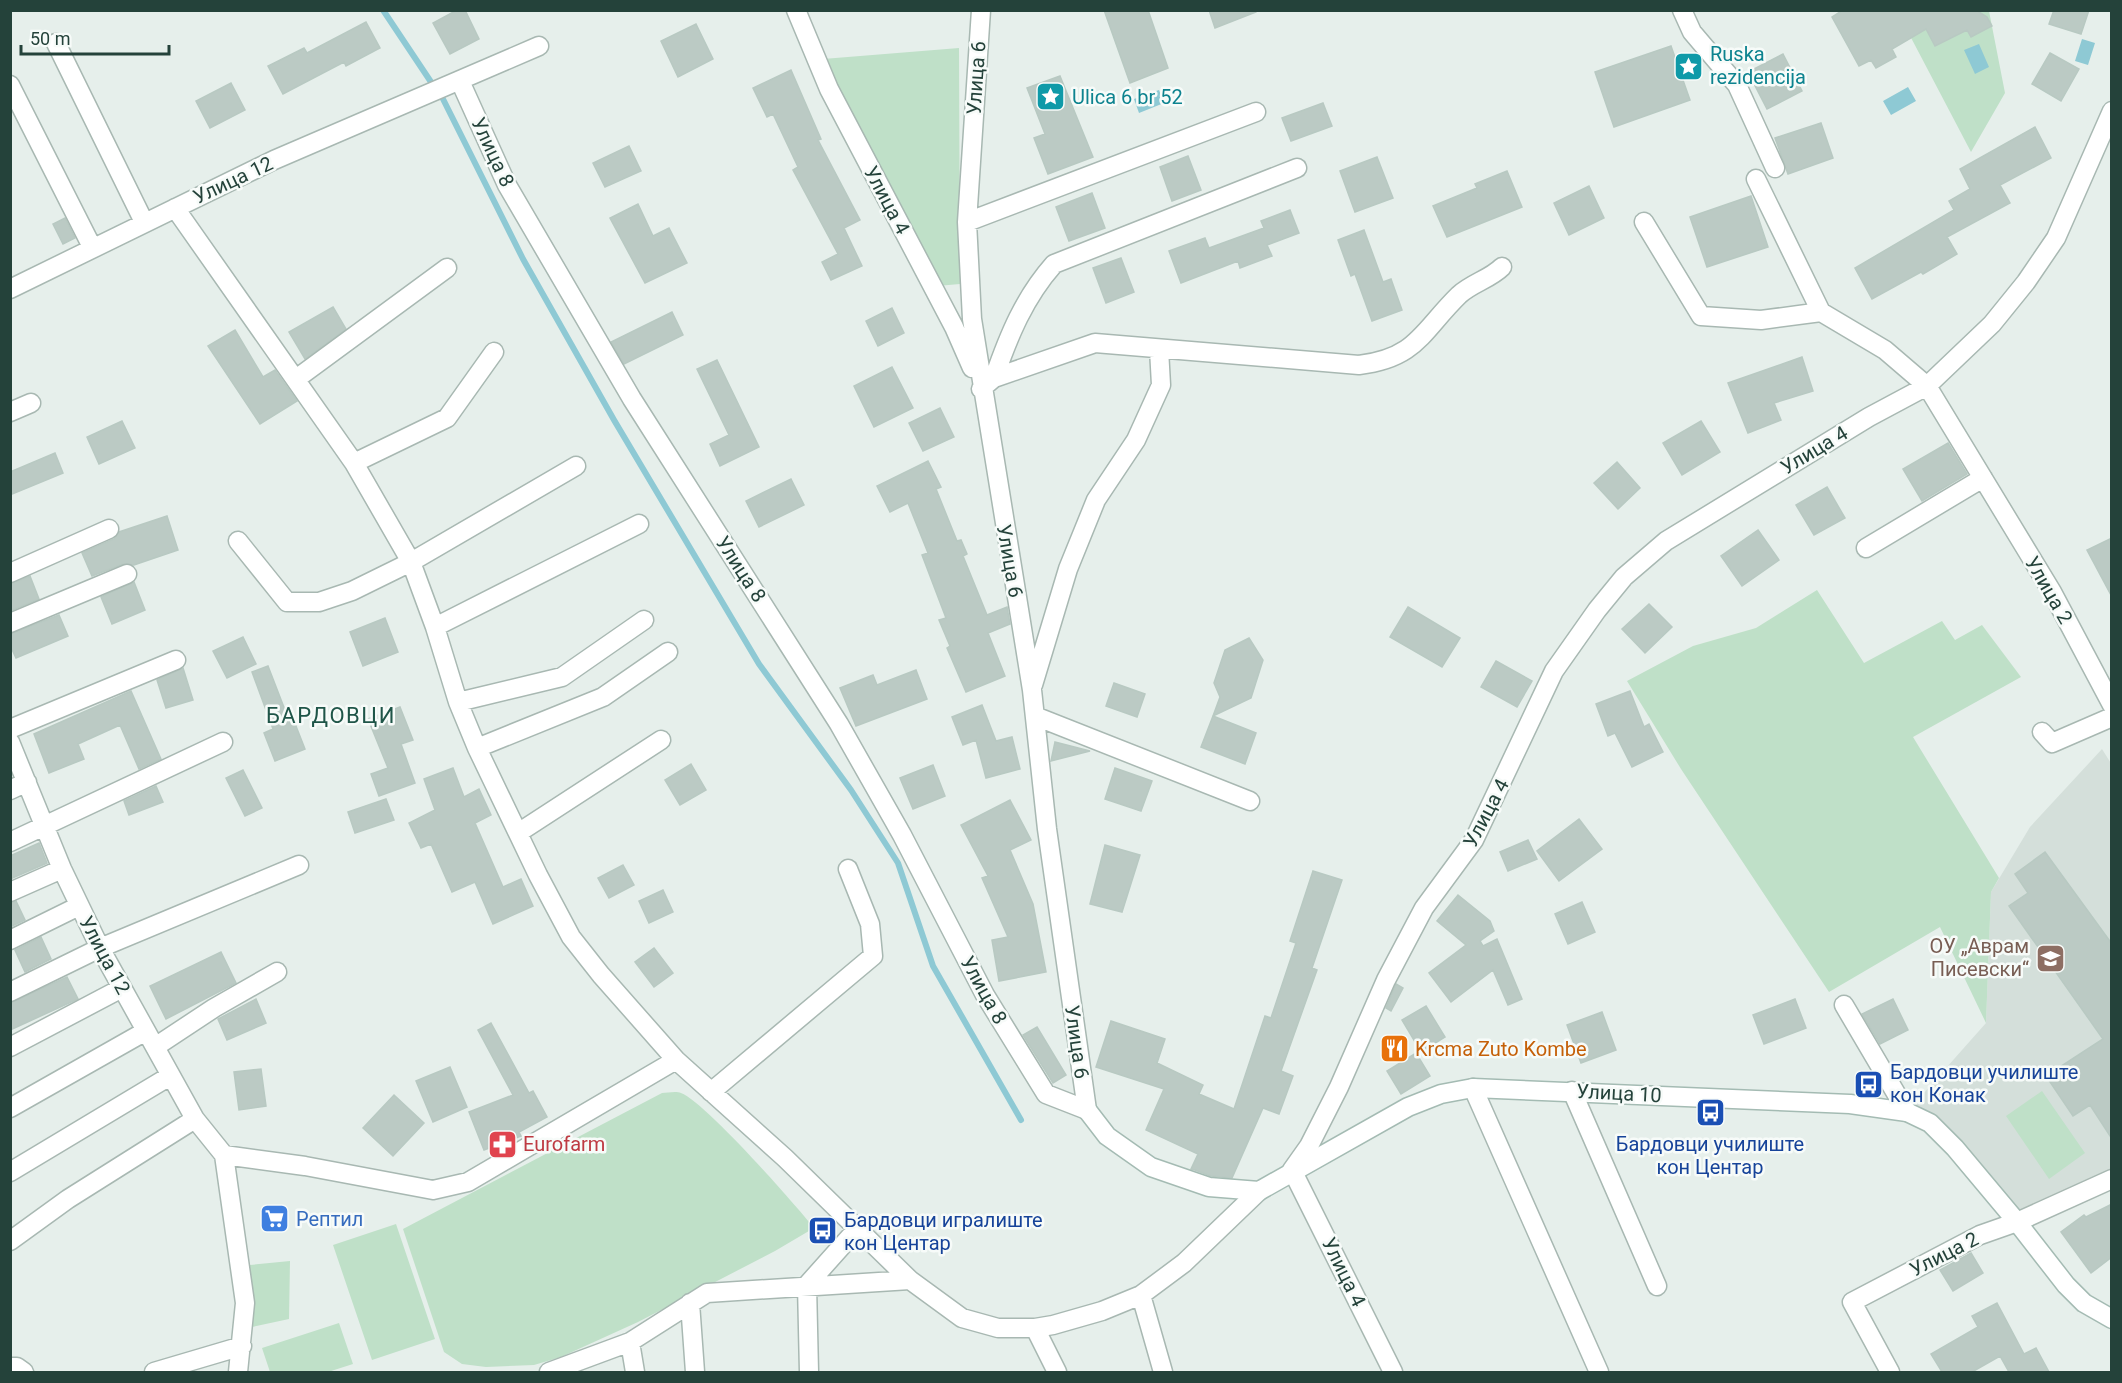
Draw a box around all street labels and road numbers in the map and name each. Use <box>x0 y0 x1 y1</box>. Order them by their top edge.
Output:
street label: Улица 6 <box>961 40 991 116</box>
street label: Улица 8 <box>466 113 520 191</box>
street label: Улица 12 <box>189 151 277 209</box>
street label: Улица 4 <box>859 162 915 238</box>
street label: Улица 4 <box>1776 421 1852 479</box>
street label: Улица 6 <box>992 523 1028 599</box>
street label: Улица 8 <box>711 531 771 607</box>
street label: Улица 2 <box>2020 552 2078 628</box>
street label: Улица 4 <box>1458 775 1514 851</box>
street label: Улица 12 <box>74 912 136 998</box>
street label: Улица 8 <box>956 952 1012 1028</box>
street label: Улица 6 <box>1060 1004 1094 1080</box>
street label: Улица 10 <box>1576 1079 1662 1107</box>
street label: Улица 2 <box>1906 1227 1982 1281</box>
street label: Улица 4 <box>1317 1234 1371 1310</box>

